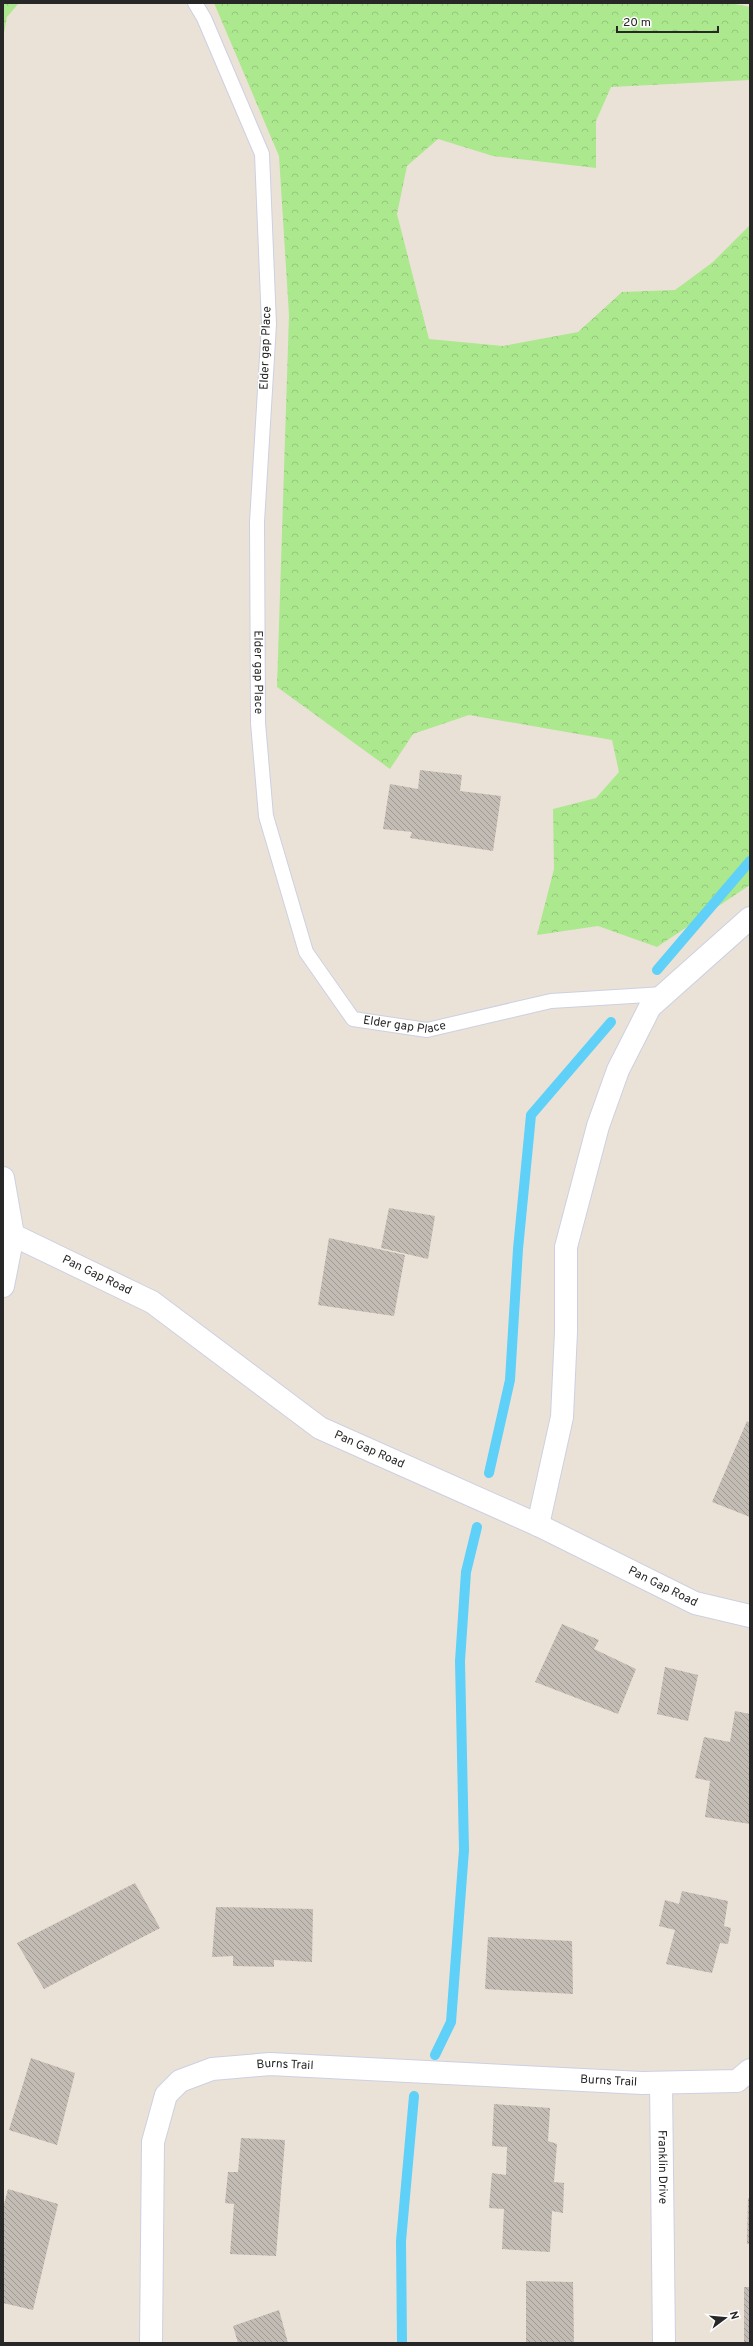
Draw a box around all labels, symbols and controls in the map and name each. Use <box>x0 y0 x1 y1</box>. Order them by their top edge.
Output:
scale bar <box>617 8 718 34</box>
text: 20 m <box>623 15 651 31</box>
street label: Elder gap Place <box>257 306 275 390</box>
street label: Elder gap Place <box>250 630 266 714</box>
street label: Elder gap Place <box>362 1013 448 1038</box>
street label: Pan Gap Road <box>59 1252 134 1299</box>
street label: Pan Gap Road <box>331 1427 407 1473</box>
street label: Pan Gap Road <box>625 1563 700 1611</box>
street label: Burns Trail <box>256 2056 314 2074</box>
street label: Burns Trail <box>580 2072 637 2091</box>
street label: Franklin Drive <box>654 2130 670 2204</box>
north arrow <box>705 2298 745 2338</box>
text: N <box>726 2310 741 2321</box>

